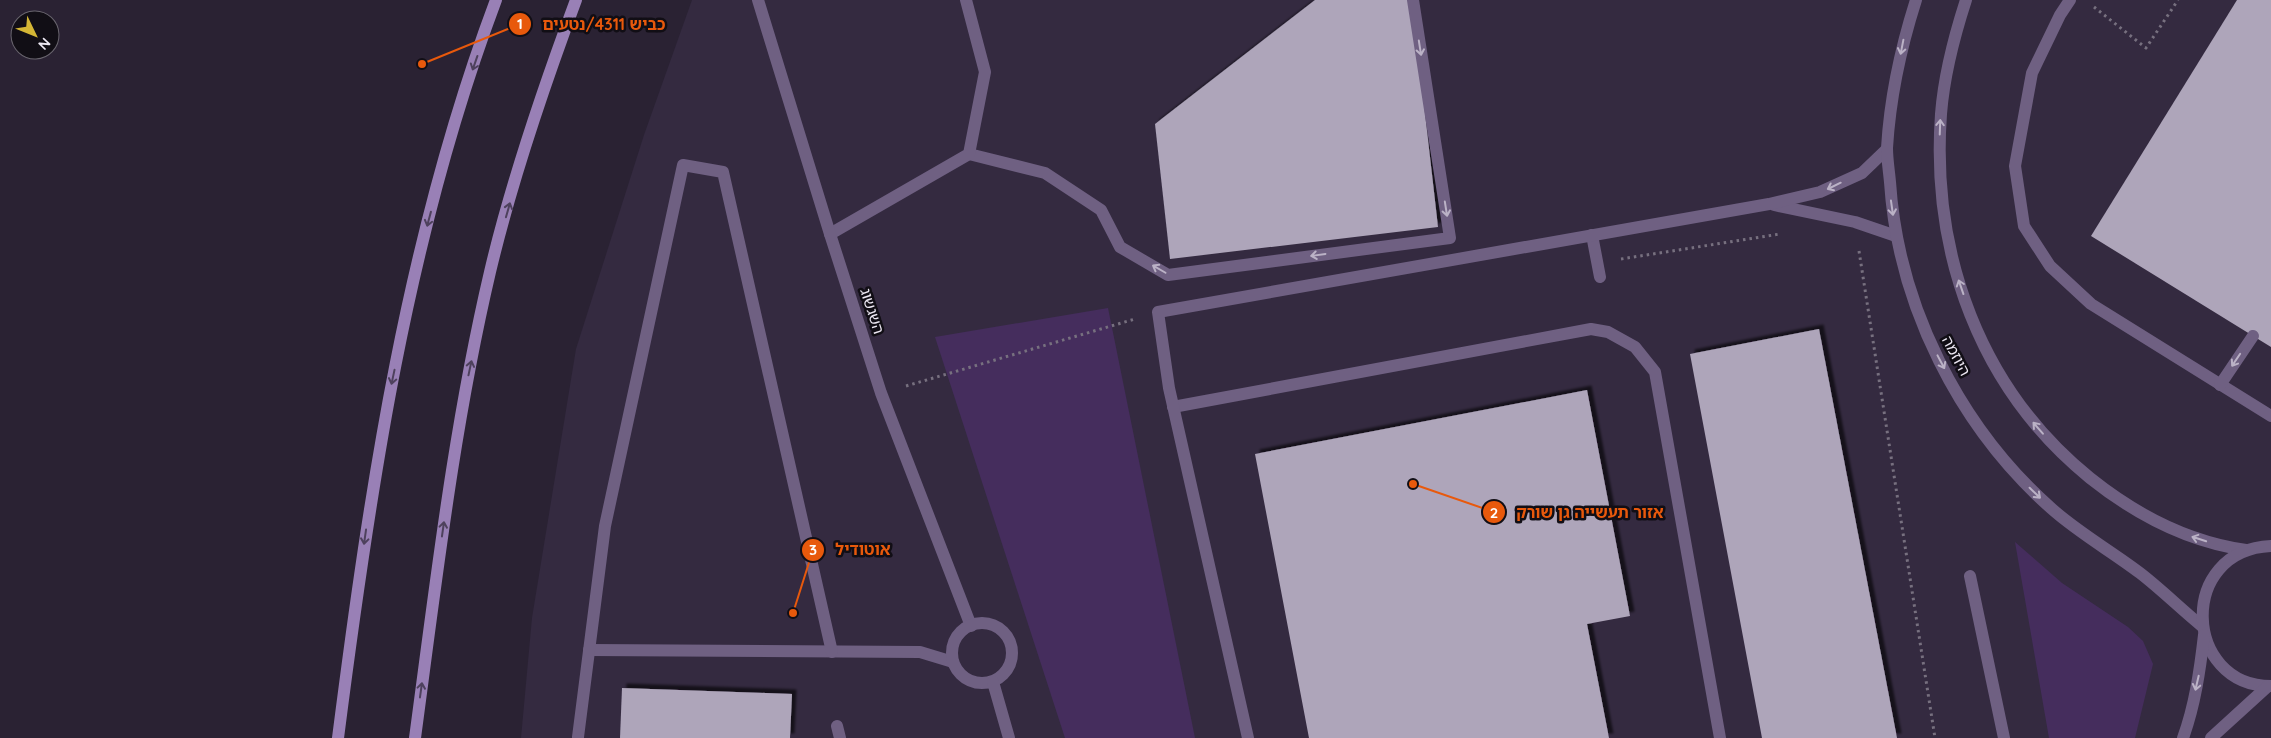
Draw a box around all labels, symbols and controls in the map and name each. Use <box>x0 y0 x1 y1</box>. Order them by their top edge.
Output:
callout: כביש 4311/נטעים <box>507 9 675 40</box>
north arrow <box>10 10 60 60</box>
text: 1 <box>517 14 523 33</box>
text: כביש 4311/נטעים <box>543 14 665 34</box>
text: N <box>34 34 55 54</box>
one-way arrow <box>1897 38 1907 54</box>
one-way arrow <box>1416 40 1426 56</box>
one-way arrow <box>470 54 479 70</box>
one-way arrow <box>1936 119 1945 135</box>
one-way arrow <box>1827 182 1842 191</box>
one-way arrow <box>1887 199 1897 215</box>
one-way arrow <box>1441 200 1451 216</box>
one-way arrow <box>503 203 513 219</box>
one-way arrow <box>424 210 434 226</box>
one-way arrow <box>1311 250 1327 260</box>
one-way arrow <box>1152 264 1166 274</box>
one-way arrow <box>1956 279 1965 295</box>
street label: השגשוג <box>856 286 889 336</box>
street label: היוזמה <box>1938 332 1975 379</box>
one-way arrow <box>2231 353 2242 367</box>
one-way arrow <box>1936 354 1946 369</box>
one-way arrow <box>466 361 476 377</box>
one-way arrow <box>388 369 397 385</box>
one-way arrow <box>2032 422 2044 435</box>
one-way arrow <box>2029 487 2041 499</box>
callout: אזור תעשייה גן שורק <box>1481 497 1674 528</box>
text: אזור תעשייה גן שורק <box>1516 502 1664 522</box>
text: 2 <box>1490 503 1498 522</box>
one-way arrow <box>438 521 448 537</box>
one-way arrow <box>360 529 370 545</box>
callout: אוטודיל <box>800 534 900 565</box>
one-way arrow <box>2192 534 2207 543</box>
text: אוטודיל <box>835 539 891 559</box>
text: 3 <box>809 540 817 559</box>
one-way arrow <box>2192 675 2201 691</box>
one-way arrow <box>417 682 427 698</box>

